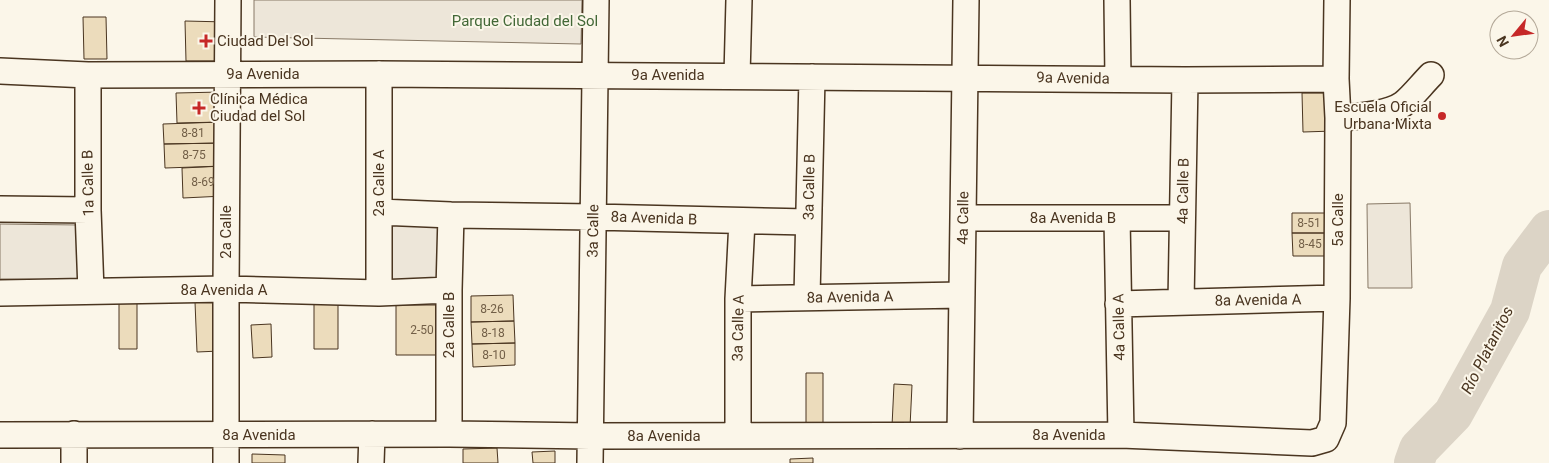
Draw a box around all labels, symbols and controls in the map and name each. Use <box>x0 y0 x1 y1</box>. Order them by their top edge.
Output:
north arrow <box>1489 10 1539 60</box>
park label: Parque Ciudad del Sol <box>452 12 598 30</box>
place label: Ciudad Del Sol <box>217 32 314 50</box>
text: N <box>1493 33 1512 50</box>
marker: Ciudad Del Sol <box>199 34 213 48</box>
street label: 9a Avenida <box>226 65 300 83</box>
street label: 9a Avenida <box>631 66 705 84</box>
street label: 9a Avenida <box>1036 68 1110 88</box>
place label: Clínica Médica Ciudad del Sol <box>210 90 308 125</box>
place label: Escuela Oficial Urbana Mixta <box>1334 98 1432 133</box>
marker: Clínica Médica Ciudad del Sol <box>192 101 206 115</box>
marker: Escuela Oficial Urbana Mixta <box>1436 110 1448 122</box>
house number: 8-81 <box>181 126 205 140</box>
house number: 8-75 <box>182 148 206 162</box>
street label: 2a Calle A <box>370 149 388 217</box>
street label: 1a Calle B <box>78 150 98 216</box>
street label: 3a Calle B <box>799 154 819 220</box>
street label: 4a Calle B <box>1173 158 1193 224</box>
house number: 8-69 <box>191 175 215 189</box>
street label: 4a Calle <box>954 191 972 245</box>
street label: 5a Calle <box>1329 193 1347 247</box>
street label: 3a Calle <box>584 204 602 258</box>
street label: 2a Calle <box>217 205 235 259</box>
street label: 8a Avenida B <box>610 207 698 229</box>
street label: 8a Avenida B <box>1030 209 1116 227</box>
house number: 8-51 <box>1297 216 1321 230</box>
house number: 8-45 <box>1298 237 1322 251</box>
street label: 8a Avenida A <box>181 281 268 299</box>
street label: 8a Avenida A <box>806 287 894 307</box>
street label: 8a Avenida A <box>1214 290 1302 310</box>
street label: 2a Calle B <box>440 292 458 358</box>
street label: 4a Calle A <box>1109 293 1129 361</box>
street label: 3a Calle A <box>728 294 748 362</box>
house number: 8-26 <box>480 302 504 316</box>
water label: Río Platanitos <box>1457 303 1517 397</box>
house number: 2-50 <box>410 323 434 337</box>
house number: 8-18 <box>481 326 505 340</box>
house number: 8-10 <box>482 348 506 362</box>
street label: 8a Avenida <box>222 426 296 444</box>
street label: 8a Avenida <box>1032 426 1106 444</box>
street label: 8a Avenida <box>627 427 701 445</box>

